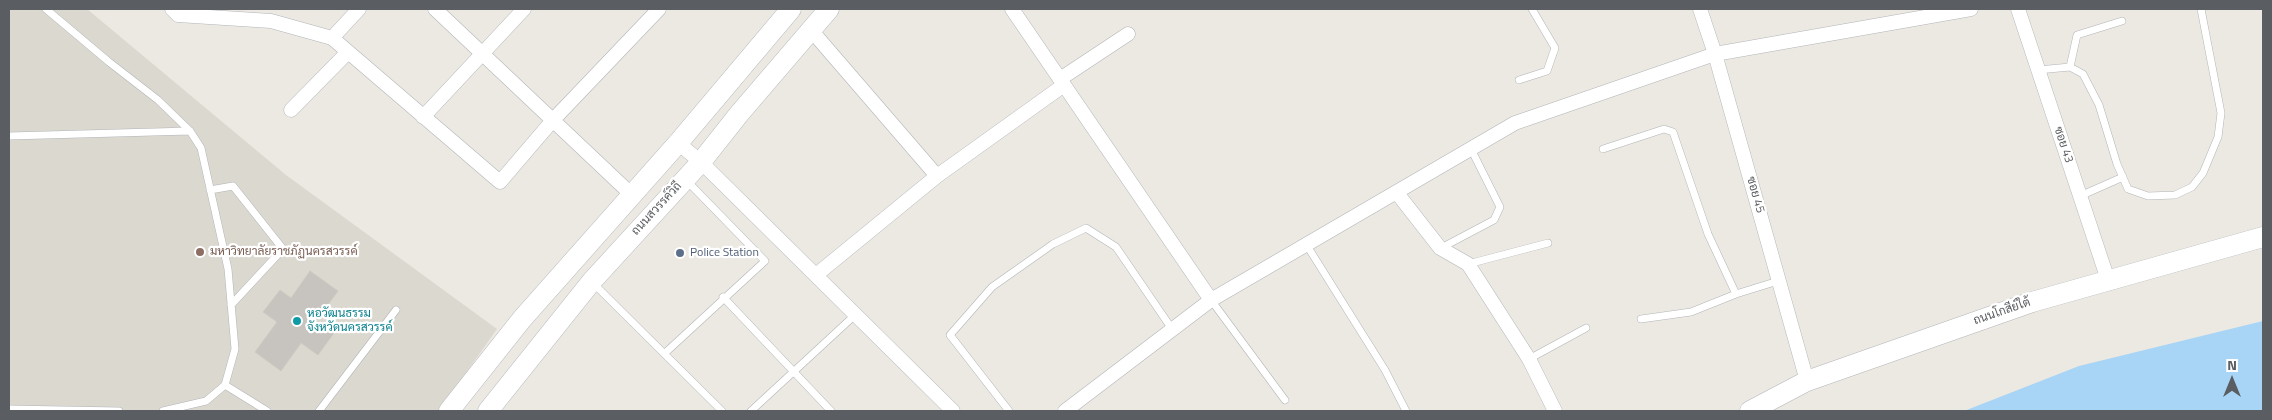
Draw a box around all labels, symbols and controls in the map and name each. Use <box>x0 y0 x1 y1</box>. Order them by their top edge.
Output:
street label: ซอย 43 <box>2050 125 2076 165</box>
street label: ซอย 45 <box>1743 175 1767 215</box>
street label: ถนนสวรรค์วิถี <box>629 179 685 239</box>
place label: มหาวิทยาลัยราชภัฏนครสวรรค์ <box>210 245 358 259</box>
marker: มหาวิทยาลัยราชภัฏนครสวรรค์ <box>194 246 206 258</box>
place label: Police Station <box>690 246 759 260</box>
marker: Police Station <box>674 247 686 259</box>
street label: ถนนโกสีย์ใต้ <box>1972 296 2032 328</box>
place label: หอวัฒนธรรม จังหวัดนครสวรรค์ <box>307 307 393 335</box>
marker: หอวัฒนธรรม จังหวัดนครสวรรค์ <box>291 315 303 327</box>
text: N <box>2227 354 2237 375</box>
north arrow <box>2207 355 2257 405</box>

